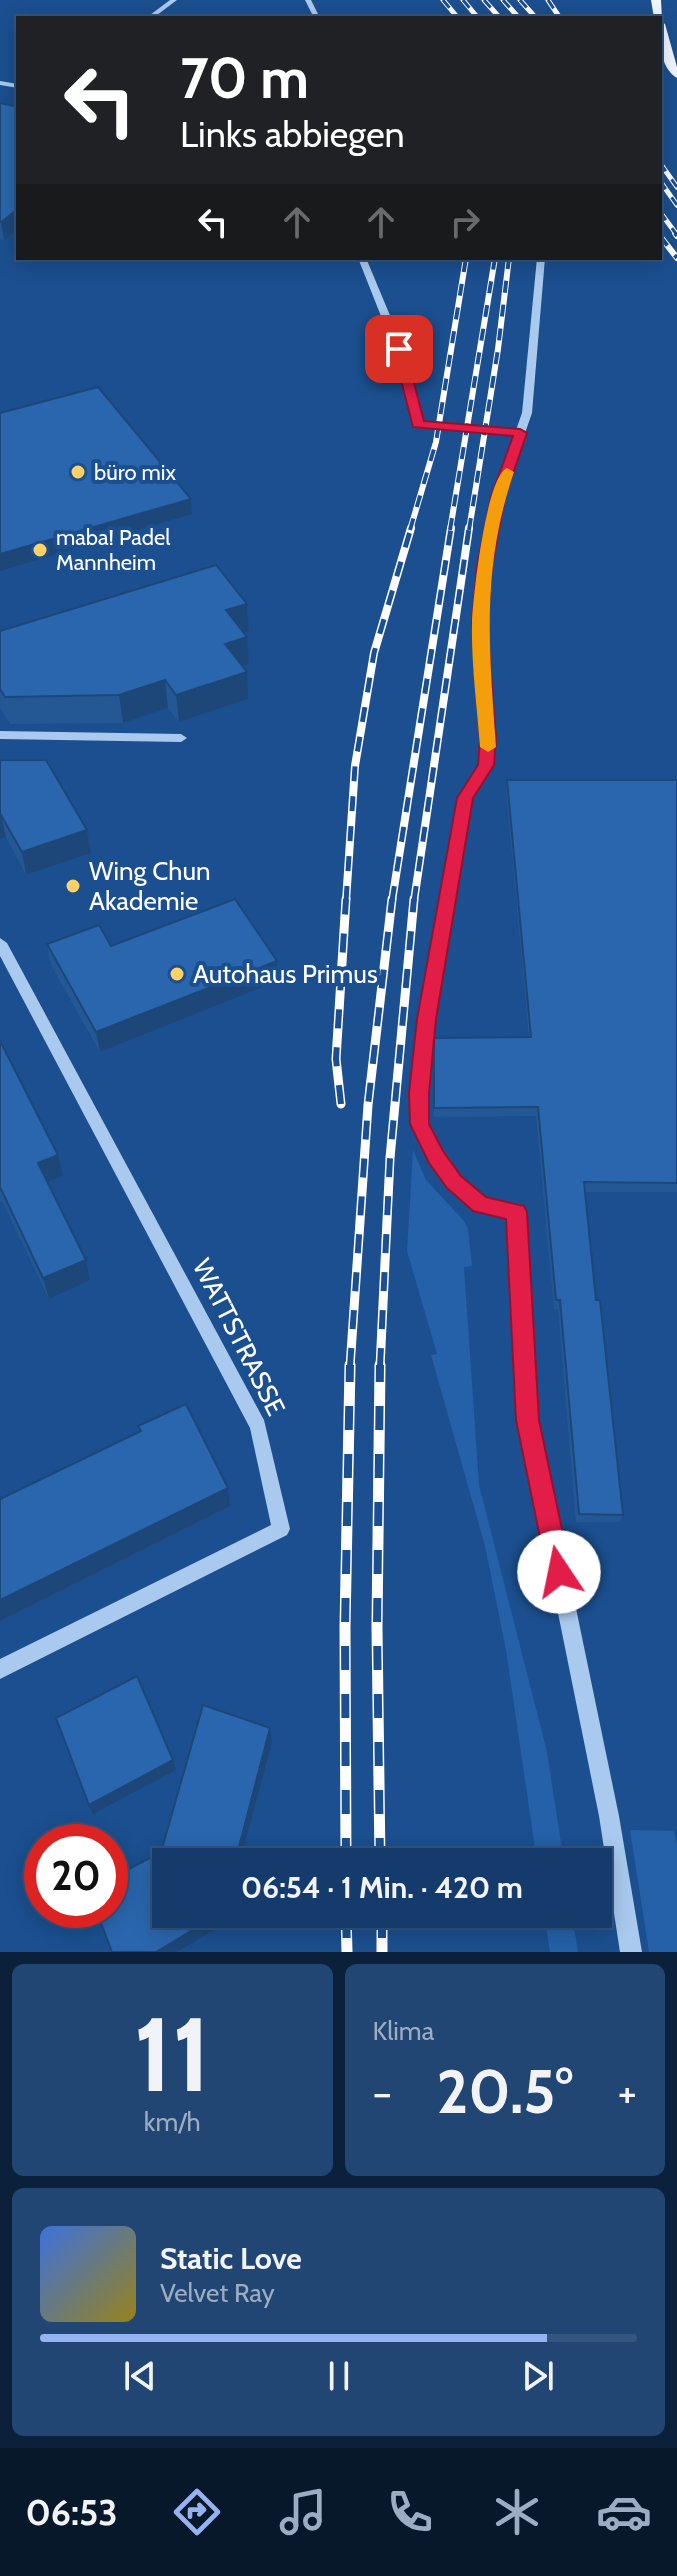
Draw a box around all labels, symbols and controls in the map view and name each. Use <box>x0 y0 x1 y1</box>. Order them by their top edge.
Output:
text: 70 m <box>180 44 309 112</box>
icon: left <box>48 48 152 152</box>
text: Links abbiegen <box>180 112 405 156</box>
icon: left <box>191 200 235 244</box>
icon: ahead <box>275 200 319 244</box>
icon: ahead <box>359 200 403 244</box>
icon: right <box>443 200 487 244</box>
pin <box>365 315 433 383</box>
icon: arrive <box>377 327 421 371</box>
place label: büro mix <box>94 459 176 486</box>
marker: büro mix <box>69 463 87 481</box>
place label: maba! Padel Mannheim <box>56 524 171 576</box>
marker: maba! Padel Mannheim <box>31 541 49 559</box>
place label: Wing Chun Akademie <box>89 855 211 917</box>
marker: Wing Chun Akademie <box>64 877 82 895</box>
place label: Autohaus Primus <box>193 958 378 990</box>
marker: Autohaus Primus <box>168 965 186 983</box>
street label: WATTSTRASSE <box>186 1253 292 1421</box>
position arrow <box>517 1530 601 1614</box>
speed limit sign: 20 <box>24 1824 128 1928</box>
text: 06:54 · 1 Min. · 420 m <box>241 1869 523 1906</box>
text: 11 <box>134 1991 211 2117</box>
text: Klima <box>373 2015 434 2047</box>
text: 20.5° <box>437 2055 573 2128</box>
text: − <box>373 2066 392 2119</box>
text: + <box>618 2066 637 2119</box>
text: km/h <box>144 2106 201 2138</box>
text: Static Love <box>160 2240 302 2277</box>
text: Velvet Ray <box>160 2277 275 2309</box>
icon: previous <box>118 2354 162 2398</box>
icon: pause <box>317 2354 361 2398</box>
icon: next <box>516 2354 560 2398</box>
icon: directions <box>169 2484 225 2540</box>
icon: music <box>275 2484 331 2540</box>
icon: phone <box>382 2484 438 2540</box>
icon: climate <box>489 2484 545 2540</box>
icon: car <box>596 2484 652 2540</box>
text: 06:53 <box>25 2490 118 2534</box>

